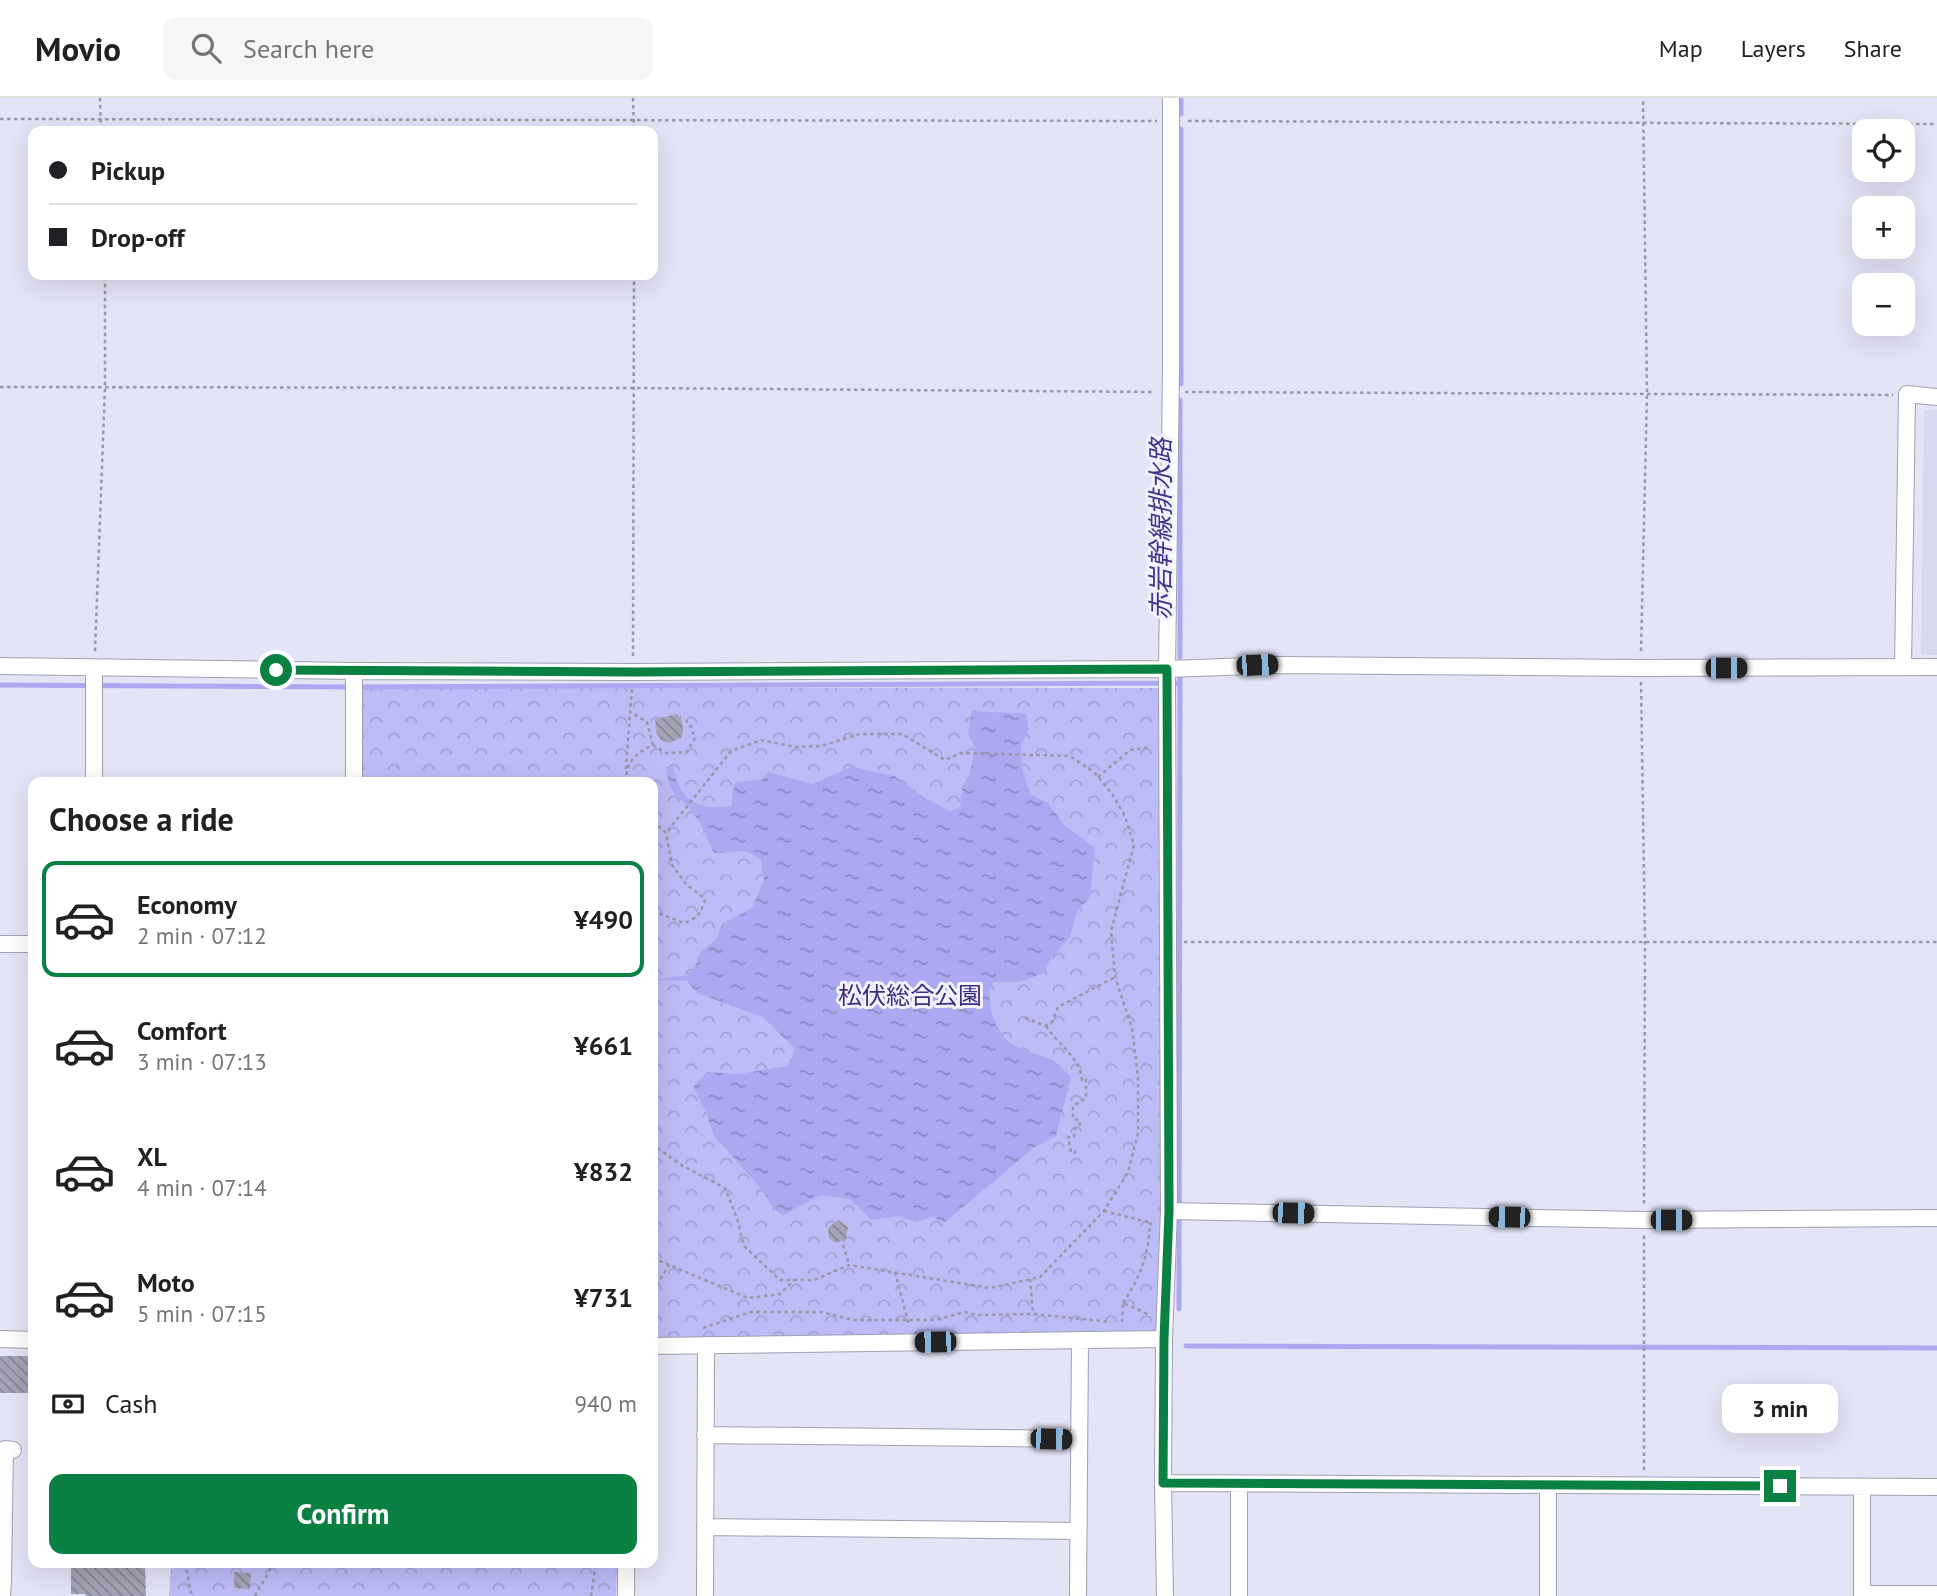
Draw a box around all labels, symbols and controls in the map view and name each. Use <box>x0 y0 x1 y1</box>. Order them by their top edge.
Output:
search box <box>163 17 653 80</box>
text: Movio <box>35 27 121 70</box>
icon: search <box>187 29 225 67</box>
text: Search here <box>243 32 374 65</box>
text: Map <box>1659 33 1703 64</box>
text: Layers <box>1741 33 1806 64</box>
text: Share <box>1844 33 1902 64</box>
map controls <box>1852 119 1915 336</box>
button: locate <box>1852 119 1915 182</box>
text: Pickup <box>91 154 165 187</box>
button: + <box>1852 196 1915 259</box>
text: Drop-off <box>91 221 185 254</box>
button: − <box>1852 273 1915 336</box>
water label: 赤岩幹線排水路 <box>1144 436 1177 620</box>
route start <box>260 654 292 686</box>
car <box>1236 654 1279 676</box>
car <box>1706 658 1748 679</box>
text: Choose a ride <box>49 798 234 840</box>
icon: car <box>53 888 116 951</box>
text: Economy <box>137 888 237 921</box>
text: ¥490 <box>574 903 633 936</box>
text: 2 min · 07:12 <box>137 921 267 950</box>
park label: 松伏総合公園 <box>838 980 982 1011</box>
icon: car <box>53 1014 116 1077</box>
text: Comfort <box>137 1014 227 1047</box>
text: ¥661 <box>574 1029 633 1062</box>
text: 3 min · 07:13 <box>137 1047 267 1076</box>
icon: car <box>53 1140 116 1203</box>
text: XL <box>137 1140 167 1173</box>
text: ¥832 <box>574 1155 633 1188</box>
text: 4 min · 07:14 <box>137 1173 267 1202</box>
car <box>1272 1202 1315 1224</box>
car <box>1488 1206 1531 1228</box>
car <box>1651 1210 1693 1231</box>
icon: car <box>53 1266 116 1329</box>
text: Moto <box>137 1266 195 1299</box>
text: ¥731 <box>574 1281 633 1314</box>
text: 5 min · 07:15 <box>137 1299 267 1328</box>
car <box>914 1331 957 1353</box>
callout: 3 min <box>1722 1384 1838 1434</box>
icon: cash <box>49 1385 87 1423</box>
text: Cash <box>105 1387 157 1420</box>
text: 940 m <box>575 1389 637 1418</box>
text: 3 min <box>1752 1394 1808 1423</box>
car <box>1030 1428 1073 1450</box>
route end <box>1764 1470 1796 1502</box>
button: Confirm <box>49 1474 637 1554</box>

